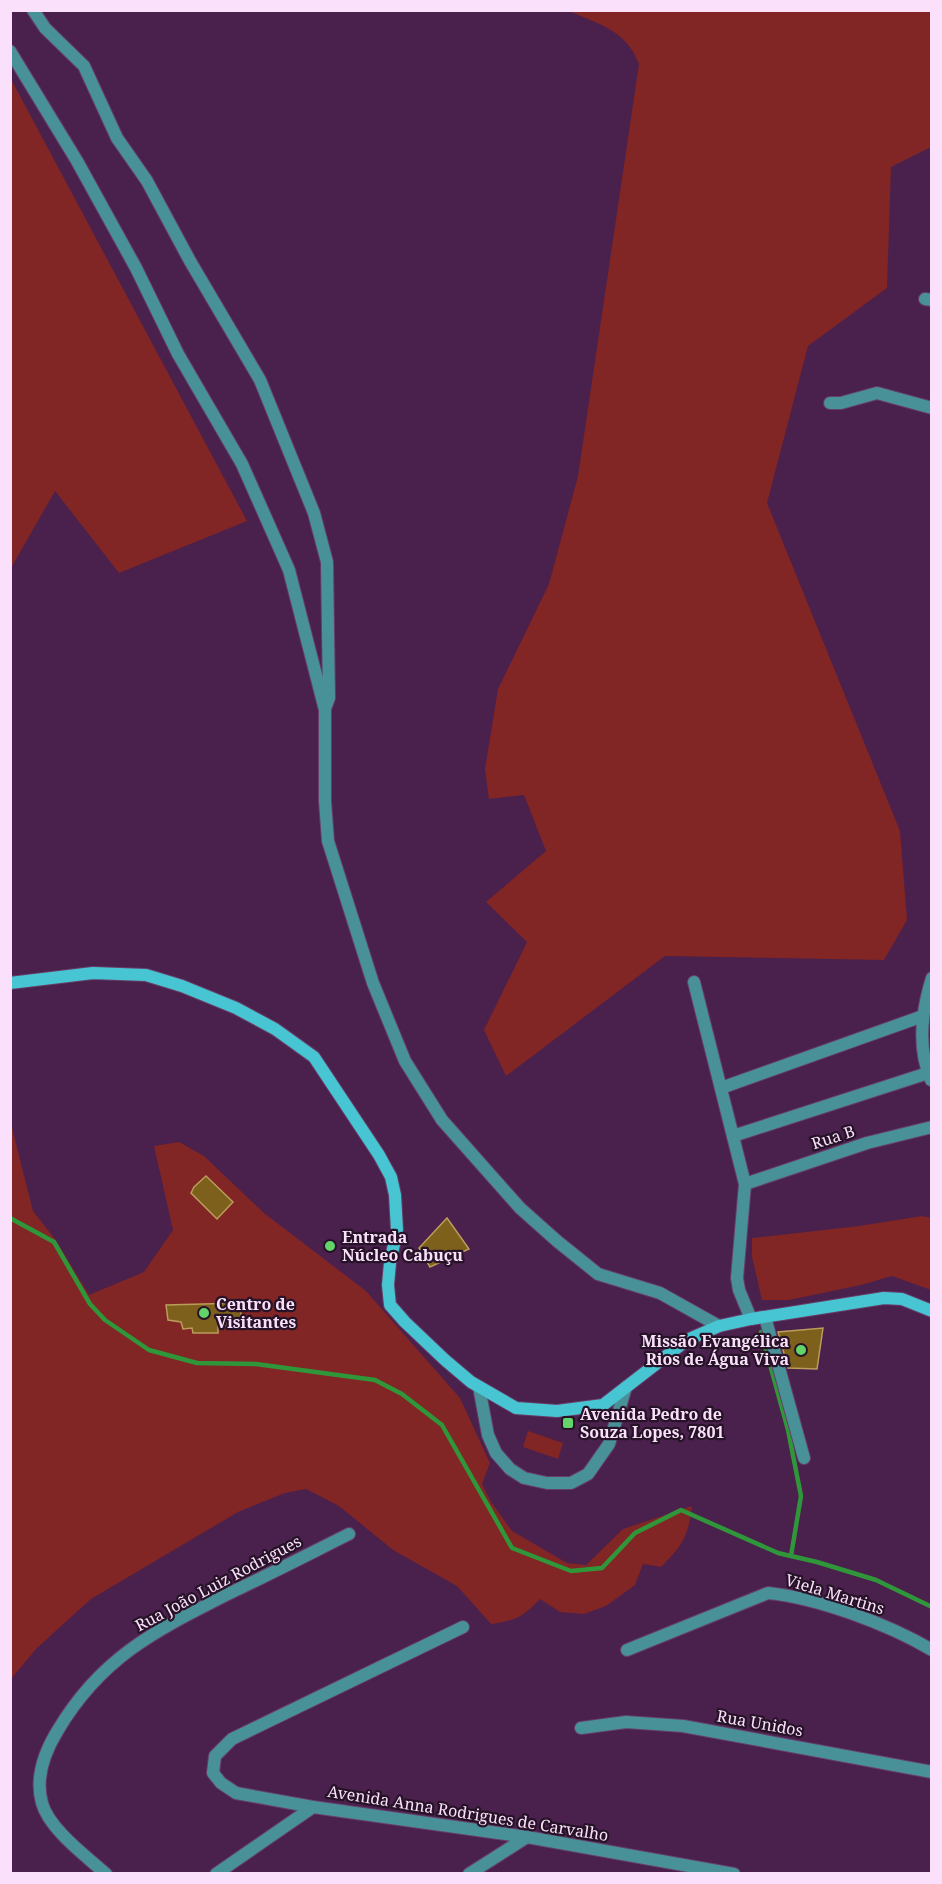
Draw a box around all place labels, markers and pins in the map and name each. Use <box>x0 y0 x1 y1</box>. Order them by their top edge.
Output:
place label: Entrada Núcleo Cabuçu <box>342 1226 463 1266</box>
marker: Entrada Núcleo Cabuçu <box>323 1239 337 1253</box>
place label: Centro de Visitantes <box>216 1293 297 1333</box>
marker: Centro de Visitantes <box>197 1306 211 1320</box>
place label: Missão Evangélica Rios de Água Viva <box>641 1330 789 1370</box>
marker: Missão Evangélica Rios de Água Viva <box>794 1343 808 1357</box>
place label: Avenida Pedro de Souza Lopes, 7801 <box>580 1403 724 1443</box>
marker: Avenida Pedro de Souza Lopes, 7801 <box>561 1416 575 1430</box>

